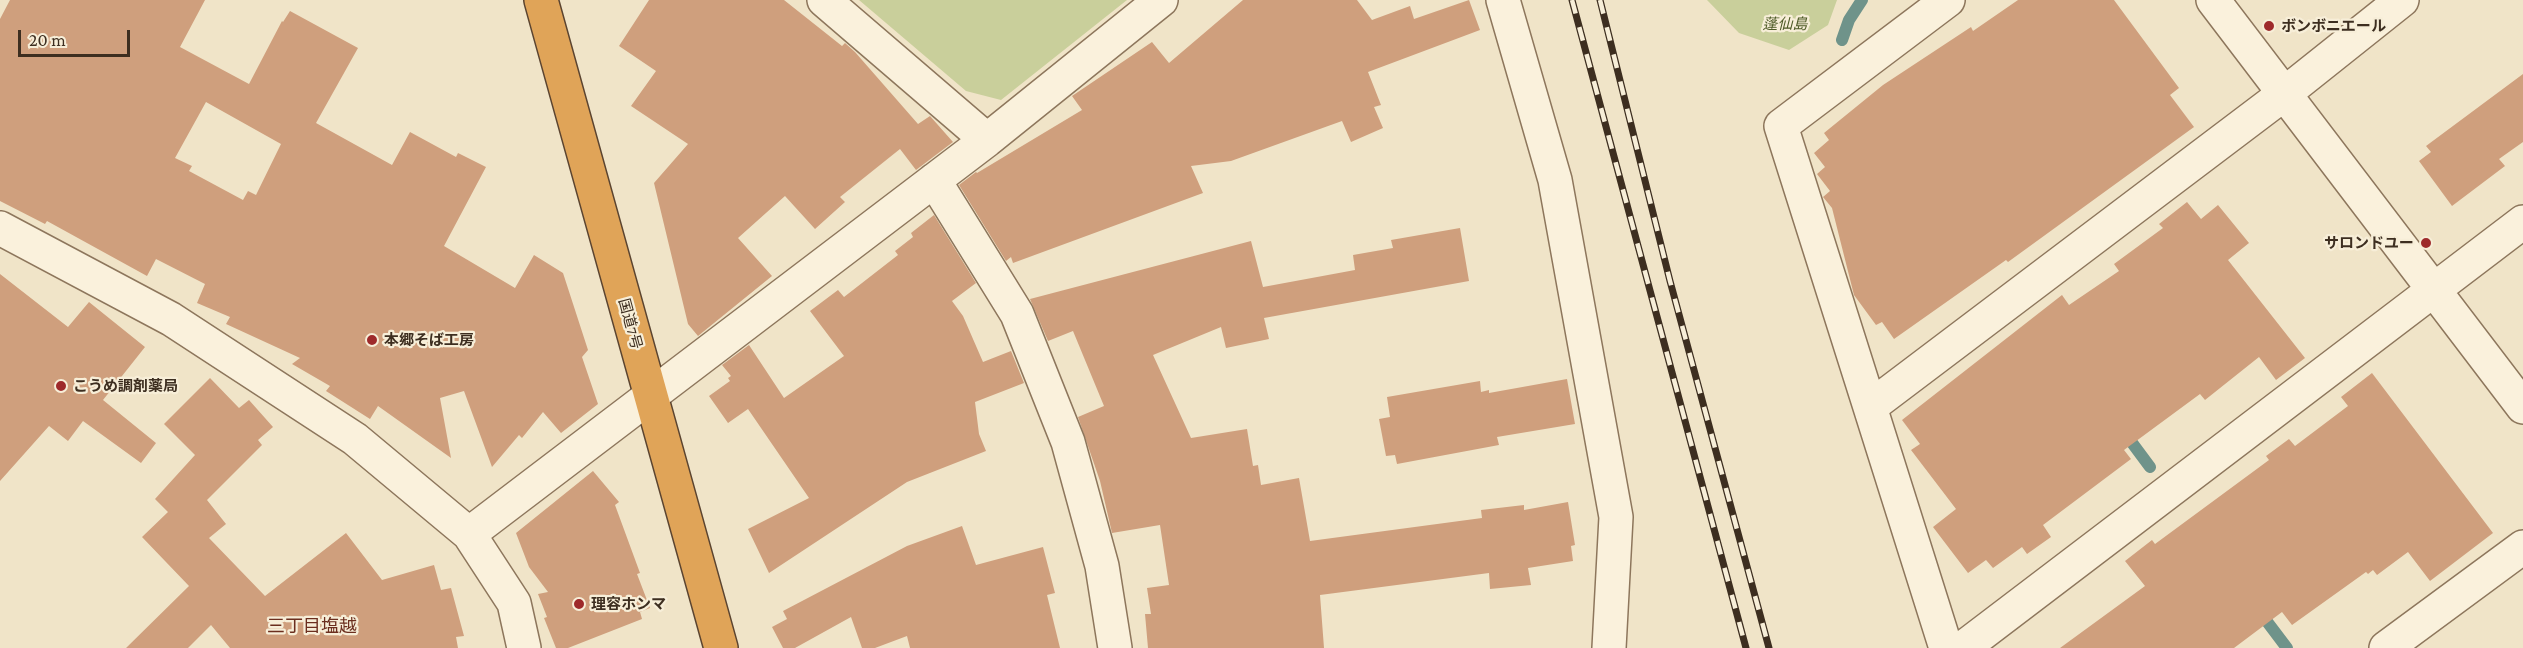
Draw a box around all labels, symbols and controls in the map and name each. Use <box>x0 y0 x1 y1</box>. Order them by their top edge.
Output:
park label: 蓬仙島 <box>1763 15 1807 33</box>
place label: ボンボニエール <box>2281 17 2386 35</box>
scale bar <box>21 18 134 56</box>
marker: ボンボニエール <box>2262 19 2276 33</box>
text: 20 m <box>29 30 66 50</box>
place label: サロンドユー <box>2324 234 2414 252</box>
marker: サロンドユー <box>2419 236 2433 250</box>
street label: 国道7号 <box>615 297 645 351</box>
place label: 本郷そば工房 <box>384 331 474 349</box>
marker: 本郷そば工房 <box>365 333 379 347</box>
place label: こうめ調剤薬局 <box>73 377 178 395</box>
marker: こうめ調剤薬局 <box>54 379 68 393</box>
place label: 理容ホンマ <box>591 595 666 613</box>
marker: 理容ホンマ <box>572 597 586 611</box>
district label: 三丁目塩越 <box>267 615 357 637</box>

